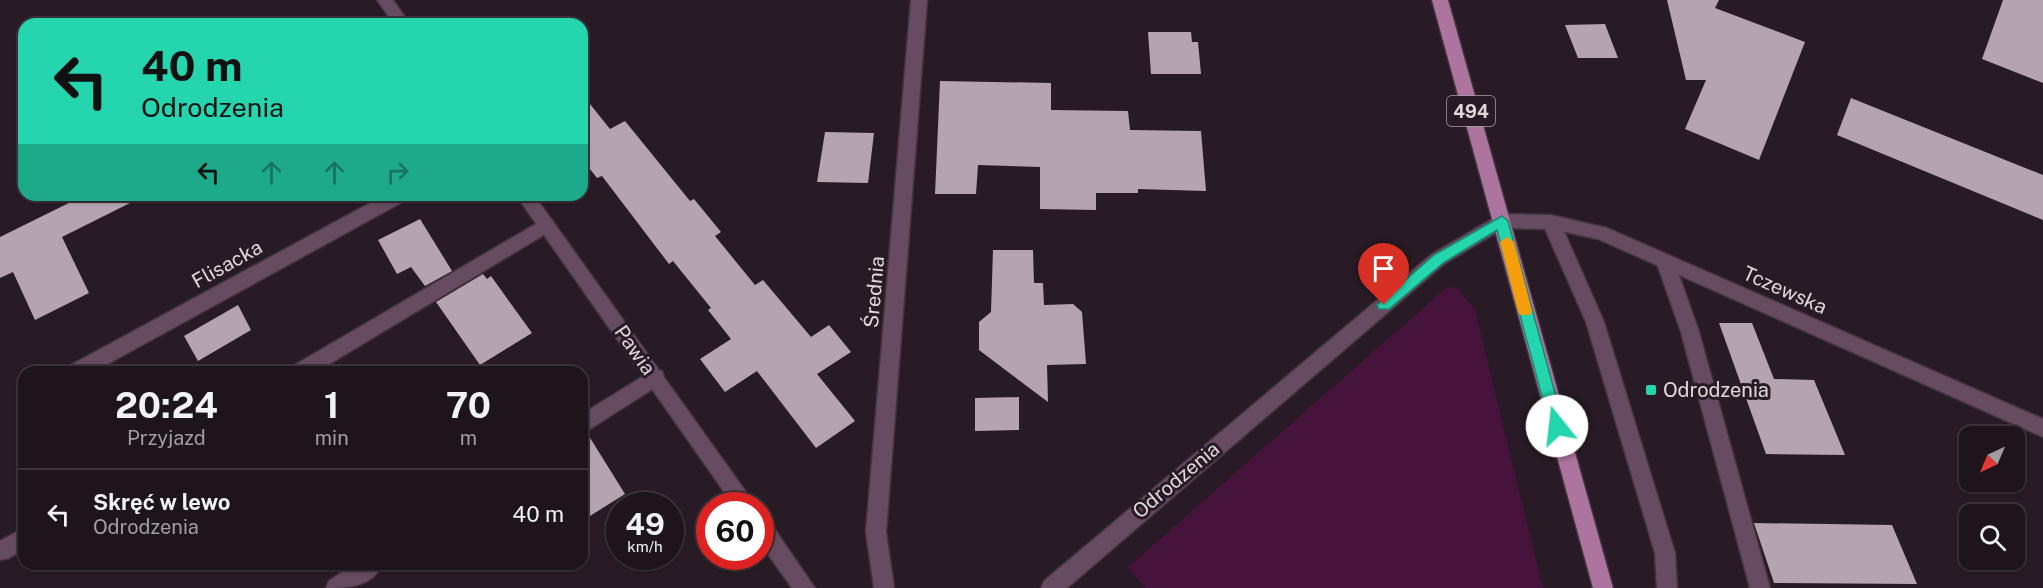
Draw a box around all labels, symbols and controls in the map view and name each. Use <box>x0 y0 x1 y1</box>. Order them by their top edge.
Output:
text: 40 m <box>141 41 243 90</box>
icon: left <box>42 42 120 120</box>
text: Odrodzenia <box>141 91 284 123</box>
road number: 494 <box>1447 96 1495 126</box>
icon: left <box>192 156 225 189</box>
icon: ahead <box>255 156 288 189</box>
icon: ahead <box>318 156 351 189</box>
icon: right <box>381 156 414 189</box>
street label: Flisacka <box>188 235 266 293</box>
pin <box>1358 243 1409 305</box>
icon: arrive <box>1367 252 1400 285</box>
street label: Średnia <box>858 255 889 329</box>
street label: Tczewska <box>1739 261 1831 319</box>
street label: Pawia <box>609 321 661 379</box>
place label: Odrodzenia <box>1663 378 1769 402</box>
marker: Odrodzenia <box>1644 383 1658 397</box>
text: 20:24 <box>115 384 218 426</box>
text: 1 <box>324 384 339 426</box>
text: 70 <box>446 384 491 426</box>
position arrow <box>1525 394 1589 458</box>
text: Przyjazd <box>127 426 206 450</box>
text: min <box>315 426 349 450</box>
text: m <box>460 426 477 450</box>
north arrow <box>1959 426 2025 492</box>
map controls <box>1959 426 2025 570</box>
street label: Odrodzenia <box>1128 437 1224 523</box>
text: Skręć w lewo <box>93 489 230 515</box>
speed limit sign: 60 <box>696 492 774 570</box>
icon: left <box>42 498 75 531</box>
text: 40 m <box>512 501 564 527</box>
button: search <box>1959 504 2025 570</box>
text: 49 <box>625 506 665 542</box>
text: Odrodzenia <box>93 515 199 539</box>
text: km/h <box>627 538 663 555</box>

